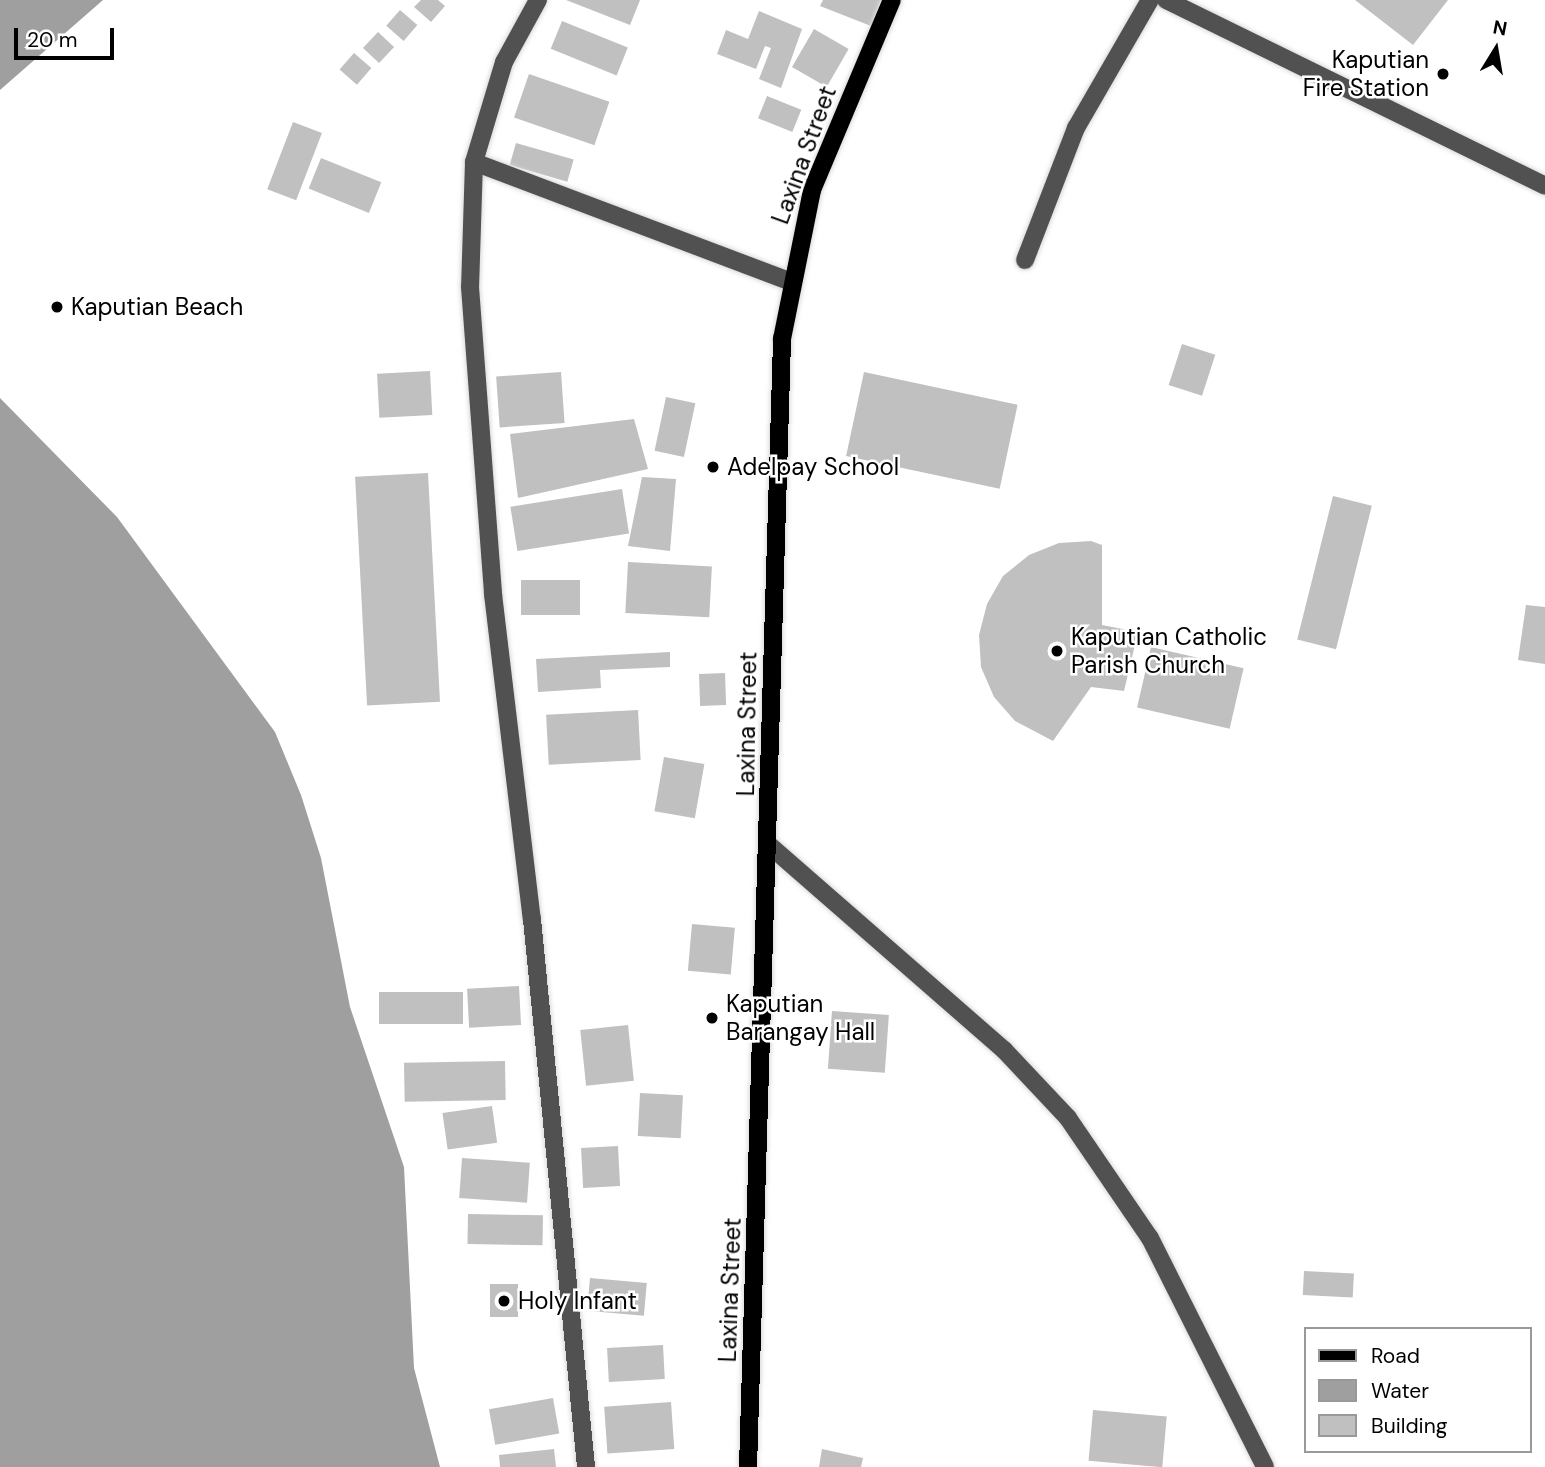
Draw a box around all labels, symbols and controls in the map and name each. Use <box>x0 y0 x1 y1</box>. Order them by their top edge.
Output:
scale bar <box>18 14 117 58</box>
north arrow <box>1461 14 1531 84</box>
text: N <box>1491 14 1509 41</box>
text: 20 m <box>27 26 78 54</box>
place label: Kaputian Fire Station <box>1303 46 1429 102</box>
marker: Kaputian Fire Station <box>1435 66 1451 82</box>
street label: Laxina Street <box>766 82 842 228</box>
place label: Kaputian Beach <box>71 293 243 321</box>
marker: Kaputian Beach <box>49 299 65 315</box>
place label: Adelpay School <box>727 453 899 481</box>
marker: Adelpay School <box>705 459 721 475</box>
place label: Kaputian Catholic Parish Church <box>1071 623 1267 679</box>
marker: Kaputian Catholic Parish Church <box>1049 643 1065 659</box>
street label: Laxina Street <box>731 651 763 797</box>
place label: Kaputian Barangay Hall <box>726 990 875 1046</box>
marker: Kaputian Barangay Hall <box>704 1010 720 1026</box>
street label: Laxina Street <box>713 1217 747 1363</box>
place label: Holy Infant <box>518 1287 637 1315</box>
marker: Holy Infant <box>496 1293 512 1309</box>
legend <box>1304 1327 1531 1453</box>
text: Road <box>1371 1342 1420 1370</box>
text: Water <box>1371 1377 1429 1405</box>
text: Building <box>1371 1412 1447 1440</box>

